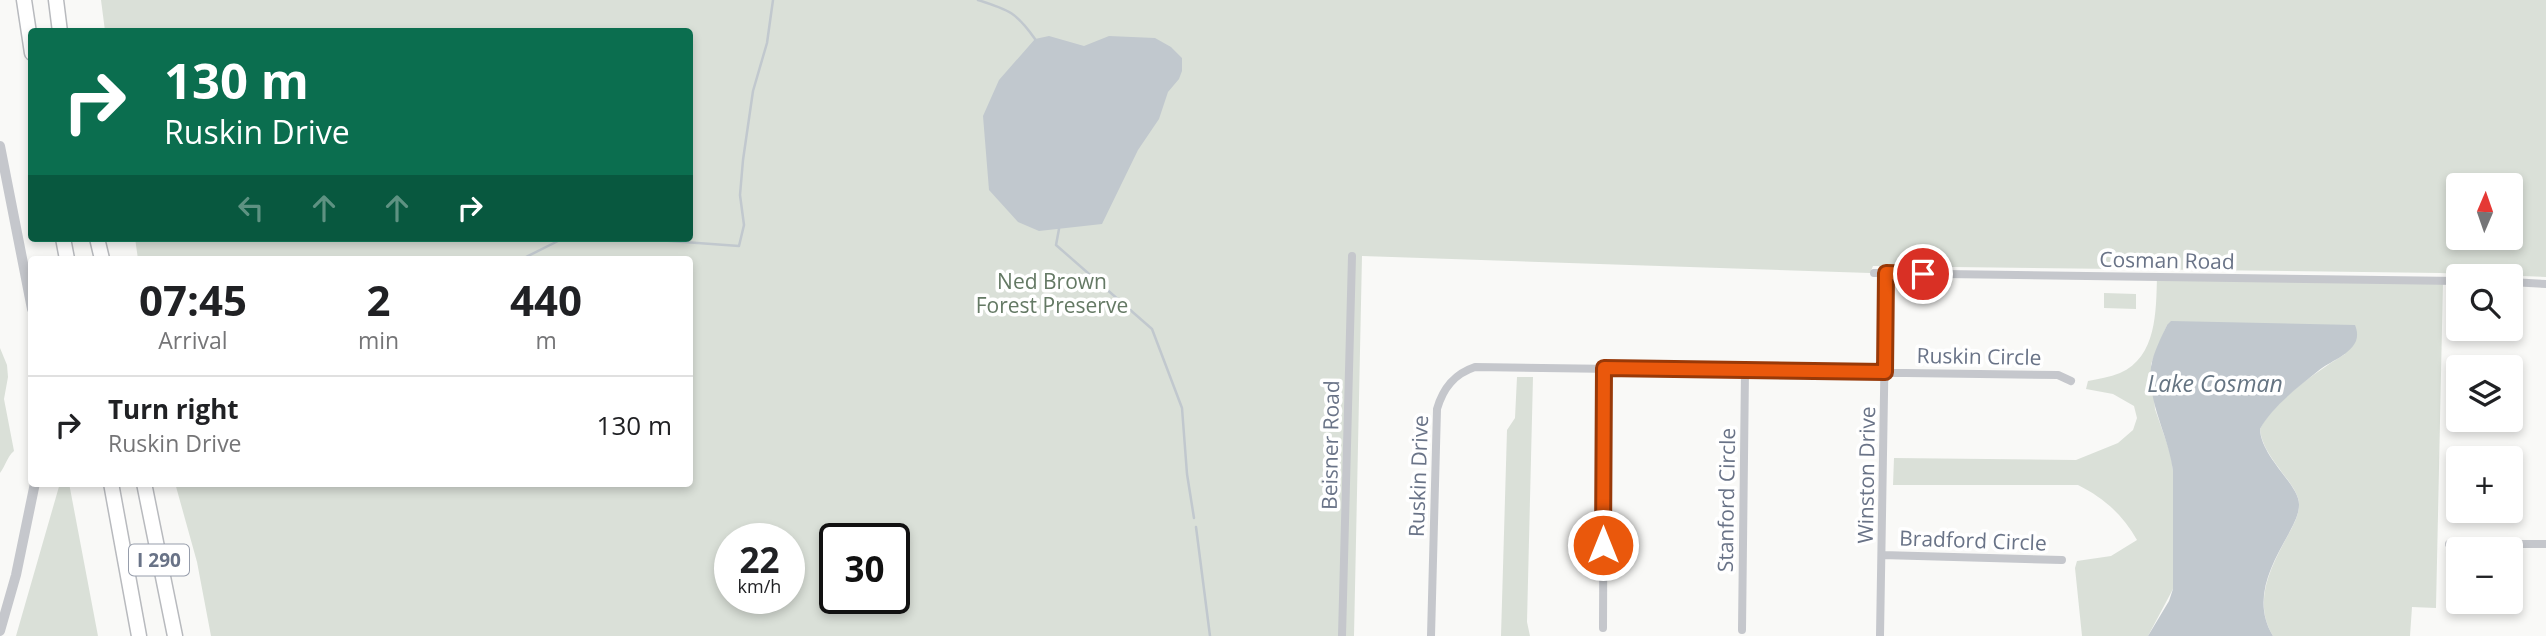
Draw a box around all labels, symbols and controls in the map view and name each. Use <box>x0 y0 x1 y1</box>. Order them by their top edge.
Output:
text: 130 m <box>164 47 309 113</box>
icon: right <box>49 56 140 147</box>
text: Ruskin Drive <box>164 110 350 153</box>
north arrow <box>2446 173 2524 250</box>
map controls <box>2446 173 2523 614</box>
icon: left <box>232 189 270 227</box>
icon: ahead <box>305 189 343 227</box>
icon: ahead <box>378 189 416 227</box>
icon: right <box>451 189 489 227</box>
pin <box>1893 244 1953 304</box>
street label: Cosman Road <box>2099 245 2235 275</box>
icon: arrive <box>1904 255 1942 293</box>
button: search <box>2446 264 2523 341</box>
park label: Ned Brown Forest Preserve <box>976 267 1128 319</box>
text: 07:45 <box>139 271 247 328</box>
text: 2 <box>366 271 391 328</box>
text: 440 <box>510 271 582 328</box>
text: Arrival <box>158 324 228 356</box>
text: min <box>358 324 399 356</box>
text: m <box>535 324 557 356</box>
street label: Ruskin Circle <box>1916 341 2042 371</box>
button: layers <box>2446 355 2523 432</box>
water label: Lake Cosman <box>2147 367 2283 399</box>
street label: Beisner Road <box>1315 380 1345 510</box>
text: Turn right <box>108 391 239 427</box>
icon: right <box>49 406 87 444</box>
street label: Winston Drive <box>1851 406 1881 544</box>
text: 130 m <box>597 407 672 443</box>
street label: Ruskin Drive <box>1402 415 1434 537</box>
text: Ruskin Drive <box>108 427 242 459</box>
street label: Stanford Circle <box>1711 428 1741 572</box>
button: + <box>2446 446 2523 523</box>
position arrow <box>1566 508 1640 582</box>
speed limit sign: 30 <box>819 523 910 614</box>
street label: Bradford Circle <box>1899 523 2047 557</box>
text: 22 <box>739 536 780 583</box>
button: − <box>2446 537 2523 614</box>
road number: I 290 <box>129 544 189 576</box>
text: km/h <box>738 574 781 598</box>

